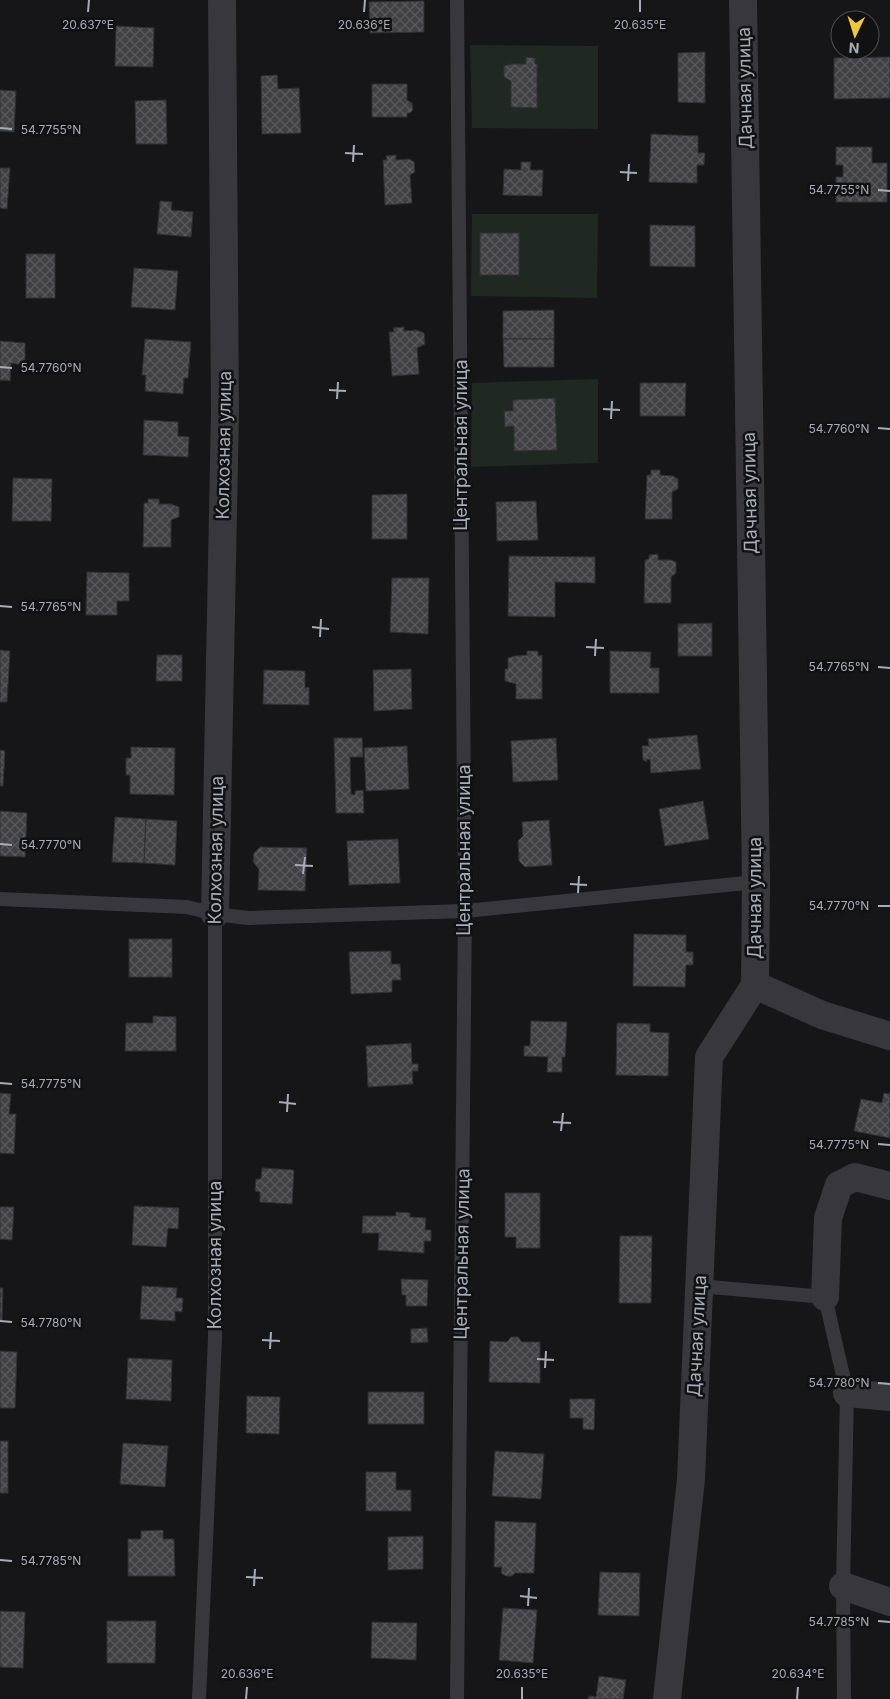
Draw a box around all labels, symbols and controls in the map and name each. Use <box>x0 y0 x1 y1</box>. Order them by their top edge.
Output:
north arrow <box>830 10 880 60</box>
text: 20.637°E <box>62 17 114 32</box>
text: 20.636°E <box>338 17 390 32</box>
text: 20.635°E <box>614 17 666 32</box>
street label: Дачная улица <box>733 27 756 149</box>
text: N <box>848 40 860 57</box>
text: 54.7755°N <box>21 122 81 137</box>
text: 54.7755°N <box>809 182 869 197</box>
street label: Центральная улица <box>450 359 471 531</box>
text: 54.7760°N <box>20 360 82 375</box>
street label: Колхозная улица <box>212 371 235 519</box>
text: 54.7760°N <box>808 421 870 436</box>
street label: Дачная улица <box>738 432 761 554</box>
text: 54.7765°N <box>21 599 81 614</box>
text: 54.7765°N <box>809 659 869 674</box>
street label: Центральная улица <box>453 764 474 936</box>
street label: Колхозная улица <box>204 776 227 924</box>
text: 54.7770°N <box>21 837 81 852</box>
street label: Дачная улица <box>744 837 765 959</box>
text: 54.7770°N <box>809 898 869 913</box>
text: 54.7775°N <box>21 1076 81 1091</box>
text: 54.7775°N <box>809 1137 869 1152</box>
street label: Центральная улица <box>450 1168 473 1340</box>
street label: Колхозная улица <box>204 1181 225 1329</box>
street label: Дачная улица <box>683 1274 710 1398</box>
text: 54.7780°N <box>20 1315 82 1330</box>
text: 54.7780°N <box>808 1375 870 1390</box>
text: 54.7785°N <box>21 1553 81 1568</box>
text: 54.7785°N <box>809 1614 869 1629</box>
text: 20.636°E <box>221 1666 273 1681</box>
text: 20.635°E <box>496 1666 548 1681</box>
text: 20.634°E <box>772 1666 824 1681</box>

